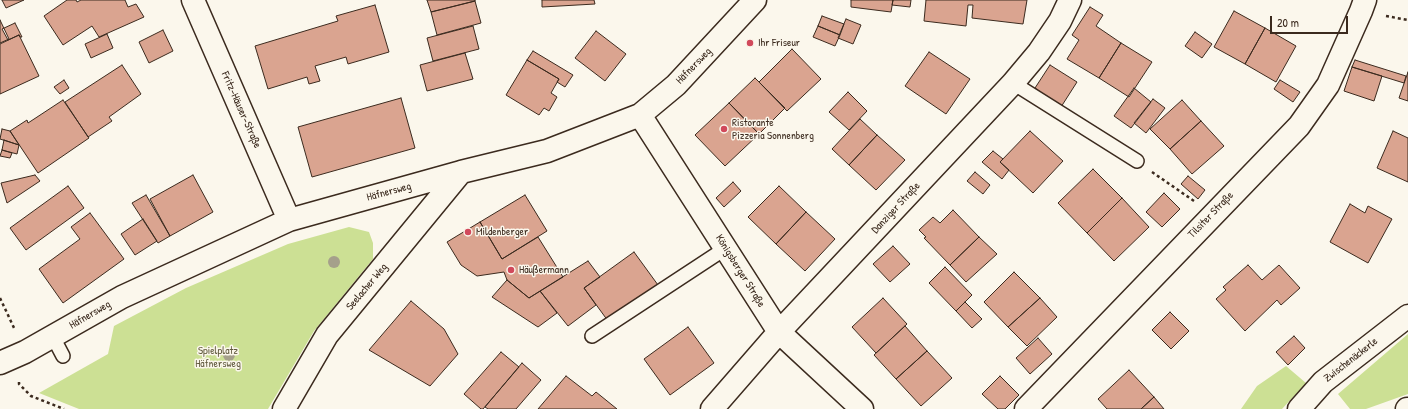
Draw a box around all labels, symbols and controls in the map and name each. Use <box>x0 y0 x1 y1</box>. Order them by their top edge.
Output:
scale bar <box>1272 8 1350 34</box>
text: 20 m <box>1277 14 1299 31</box>
place label: Ihr Friseur <box>758 36 800 50</box>
marker: Ihr Friseur <box>745 38 755 48</box>
street label: Häfnersweg <box>673 45 715 87</box>
street label: Fritz-Häuser-Straße <box>218 70 264 150</box>
place label: Ristorante Pizzeria Sonnenberg <box>732 116 814 142</box>
marker: Ristorante Pizzeria Sonnenberg <box>719 124 729 134</box>
street label: Häfnersweg <box>365 180 413 204</box>
street label: Danziger Straße <box>869 180 923 236</box>
street label: Tilsiter Straße <box>1186 189 1236 241</box>
place label: Mildenberger <box>476 225 528 239</box>
marker: Mildenberger <box>463 227 473 237</box>
street label: Königsberger Straße <box>712 232 768 310</box>
street label: Seelacher Weg <box>344 261 390 313</box>
place label: Häußermann <box>519 263 569 277</box>
marker: Häußermann <box>506 265 516 275</box>
street label: Häfnersweg <box>67 298 113 332</box>
street label: Zwischenäckerle <box>1321 335 1381 385</box>
park label: Spielplatz Häfnersweg <box>195 344 241 370</box>

